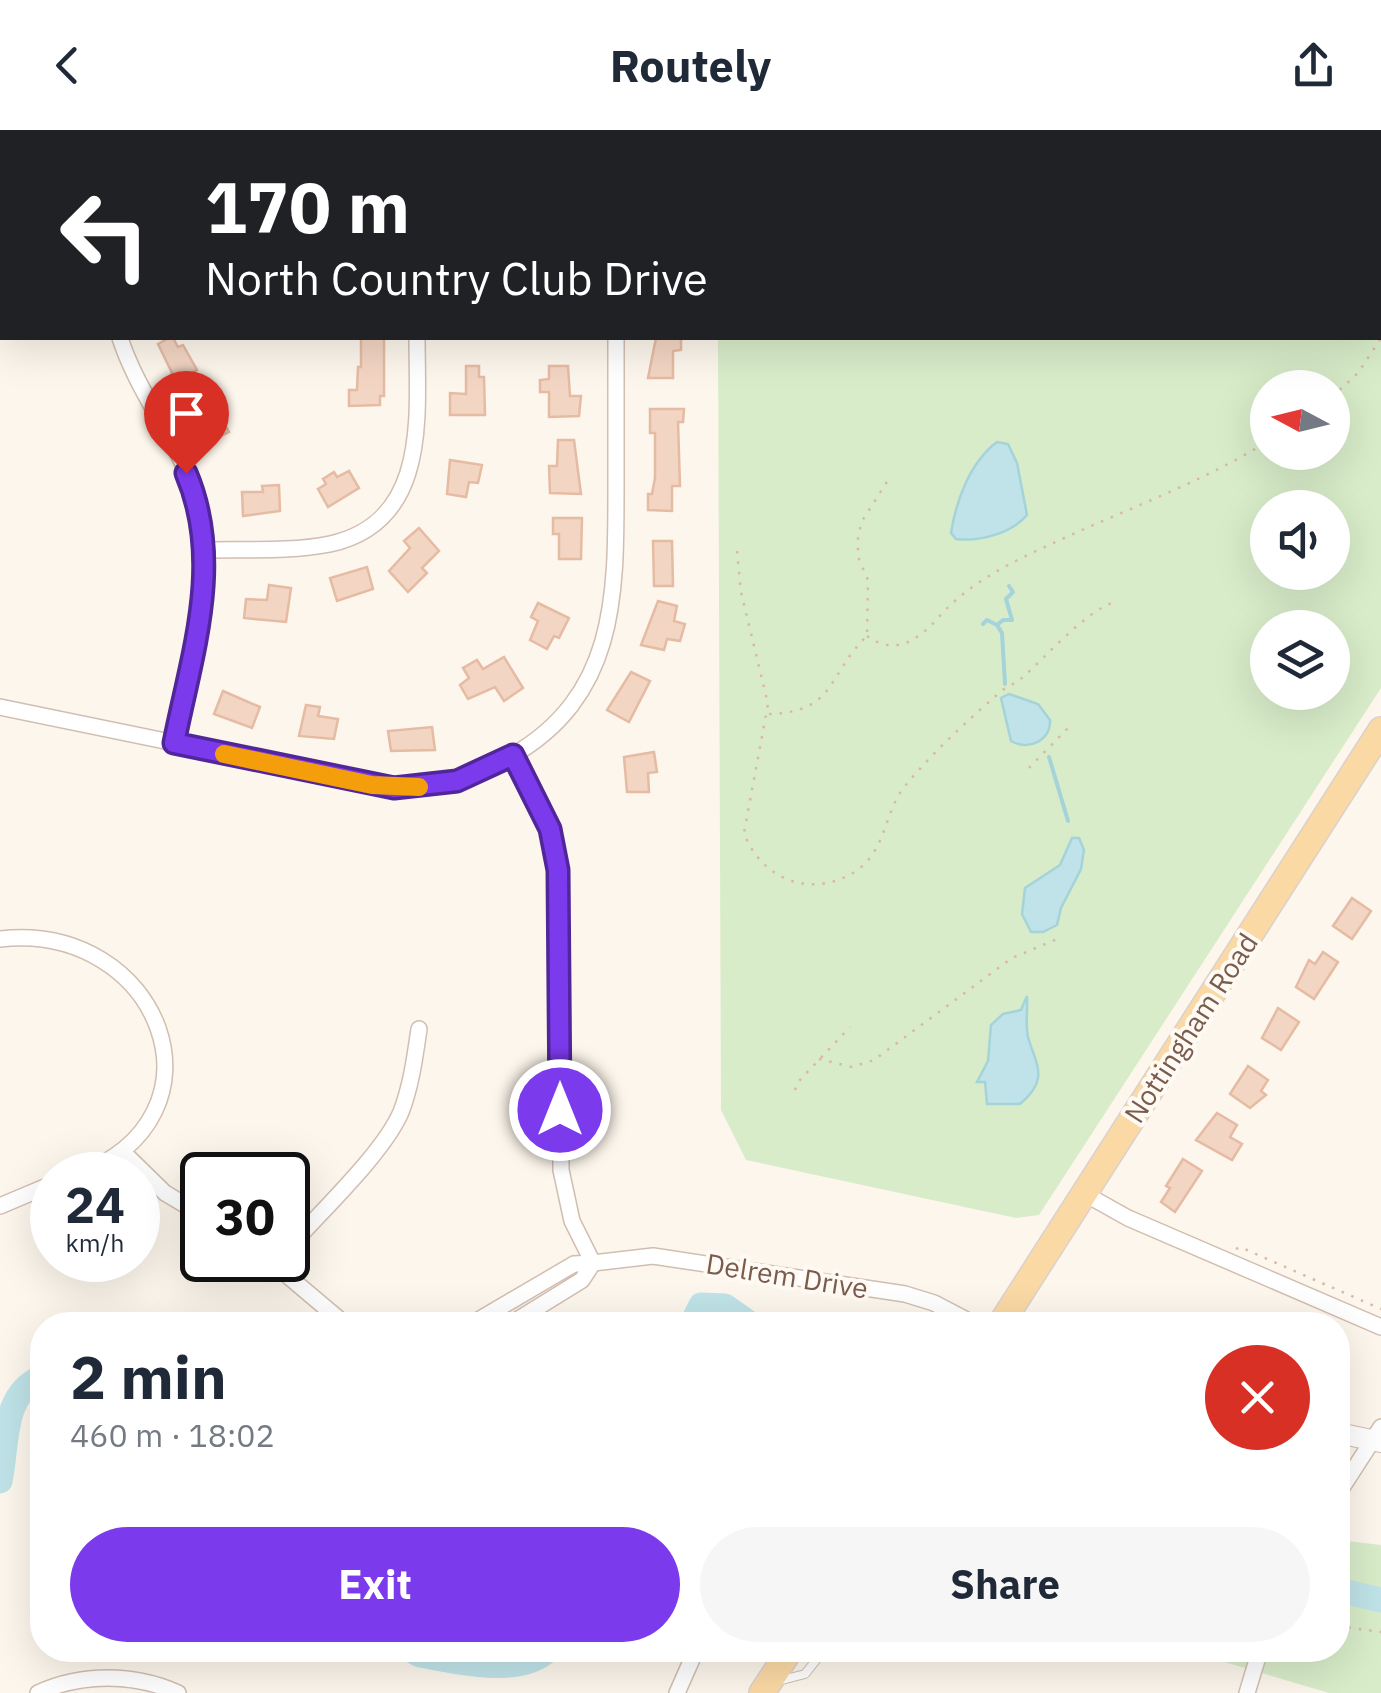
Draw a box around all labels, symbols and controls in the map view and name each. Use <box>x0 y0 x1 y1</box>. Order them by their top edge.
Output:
text: Routely <box>610 36 771 94</box>
icon: back <box>40 38 95 93</box>
icon: share <box>1286 38 1341 93</box>
text: 170 m <box>205 161 410 252</box>
icon: left <box>40 170 170 300</box>
text: North Country Club Drive <box>205 249 708 307</box>
north arrow <box>1250 370 1350 470</box>
map controls <box>1250 370 1350 710</box>
pin <box>144 371 229 474</box>
icon: arrive <box>159 386 214 441</box>
button: sound <box>1250 490 1350 590</box>
button: layers <box>1250 610 1350 710</box>
street label: Nottingham Road <box>1115 926 1266 1130</box>
position arrow <box>508 1058 612 1162</box>
speed limit sign: 30 <box>180 1152 310 1282</box>
text: 24 <box>65 1172 125 1237</box>
text: km/h <box>66 1226 124 1259</box>
street label: Delrem Drive <box>704 1244 871 1307</box>
text: 2 min <box>70 1337 227 1416</box>
button: close <box>1205 1345 1310 1450</box>
text: 460 m · 18:02 <box>70 1414 275 1456</box>
button: Exit <box>70 1527 680 1642</box>
button: Share <box>700 1527 1310 1642</box>

